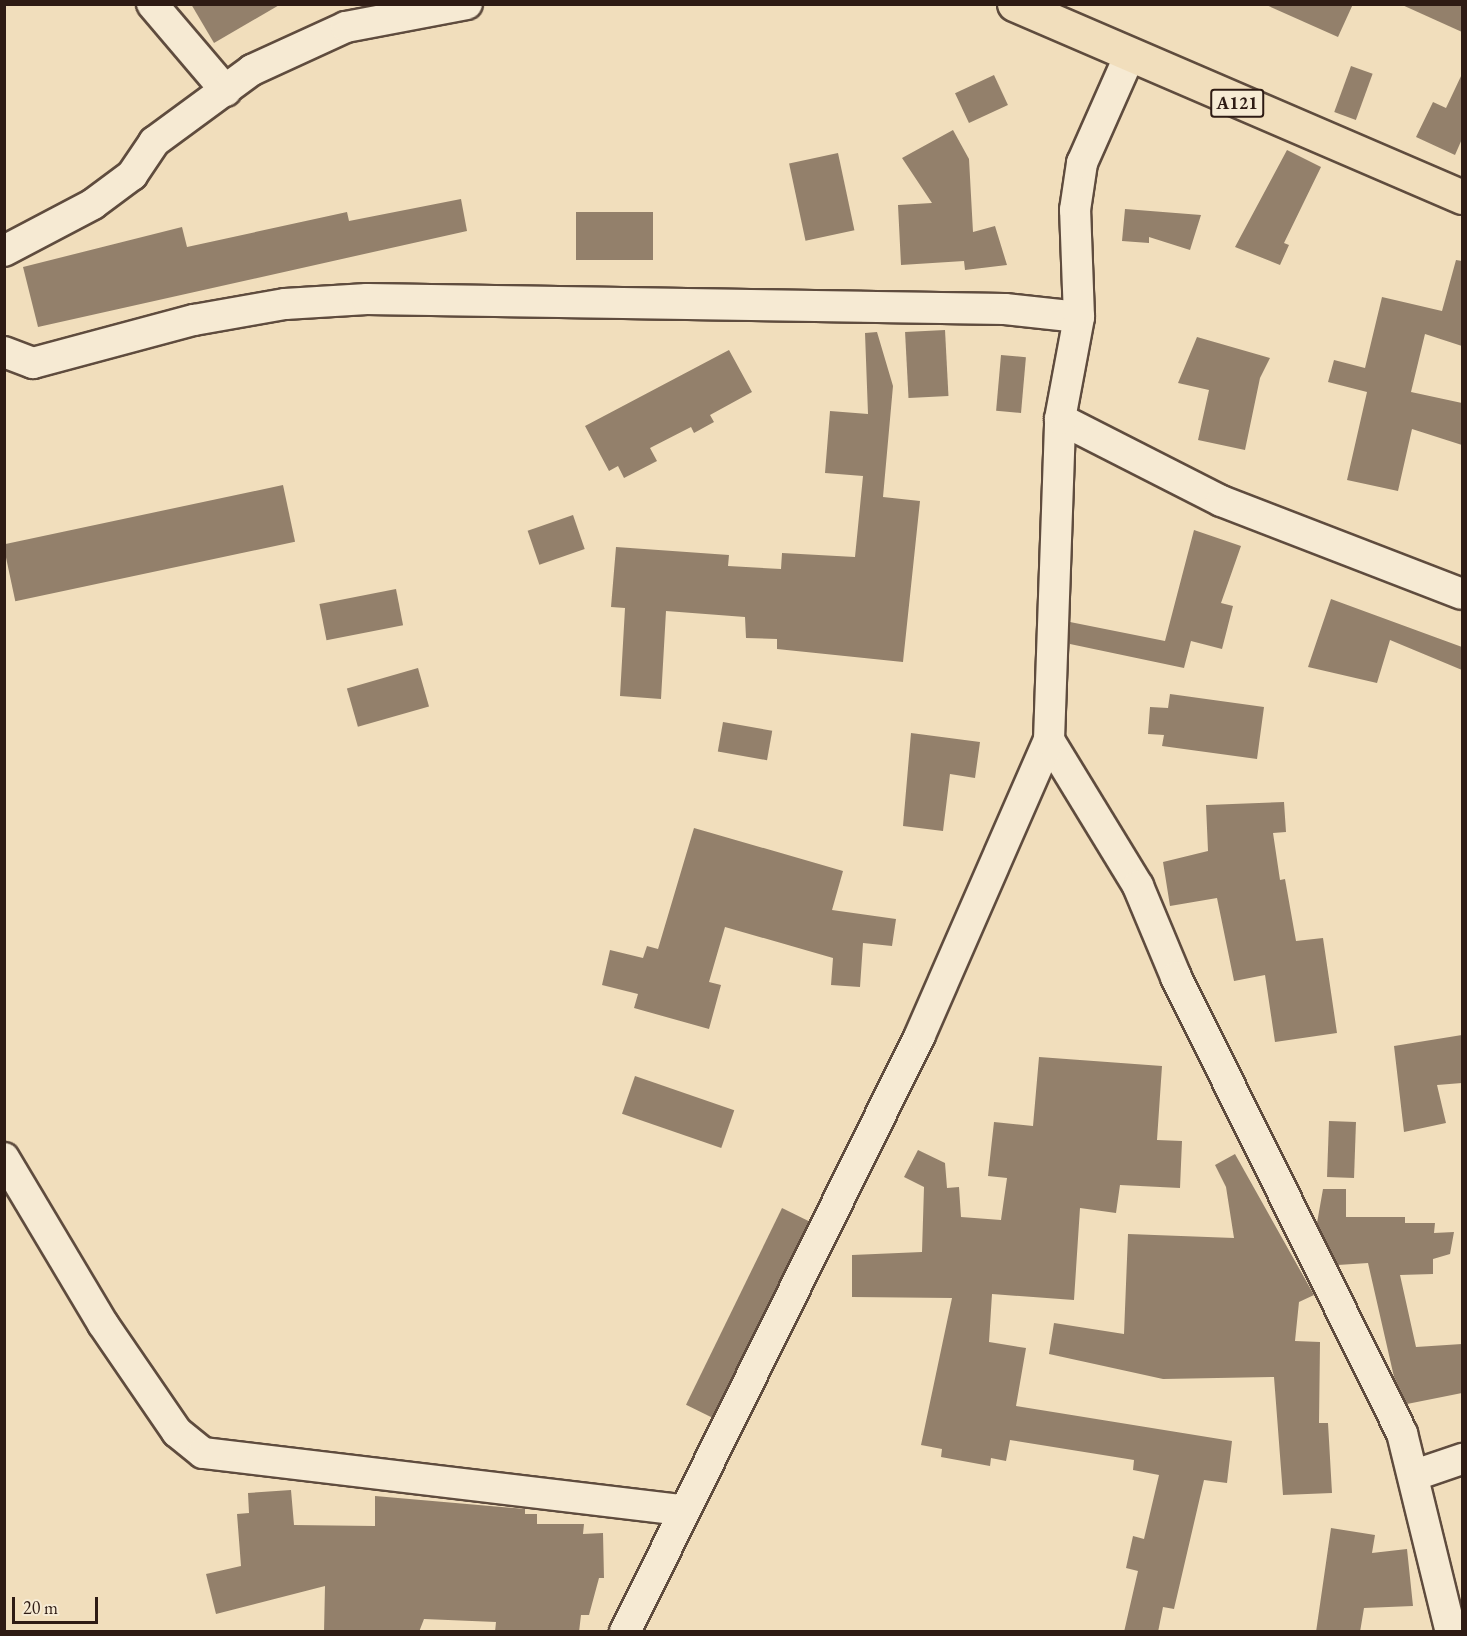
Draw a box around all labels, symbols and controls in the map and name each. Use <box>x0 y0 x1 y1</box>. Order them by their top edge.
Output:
road number: A121 <box>1210 88 1264 118</box>
scale bar <box>15 1585 100 1623</box>
text: 20 m <box>23 1596 58 1619</box>

